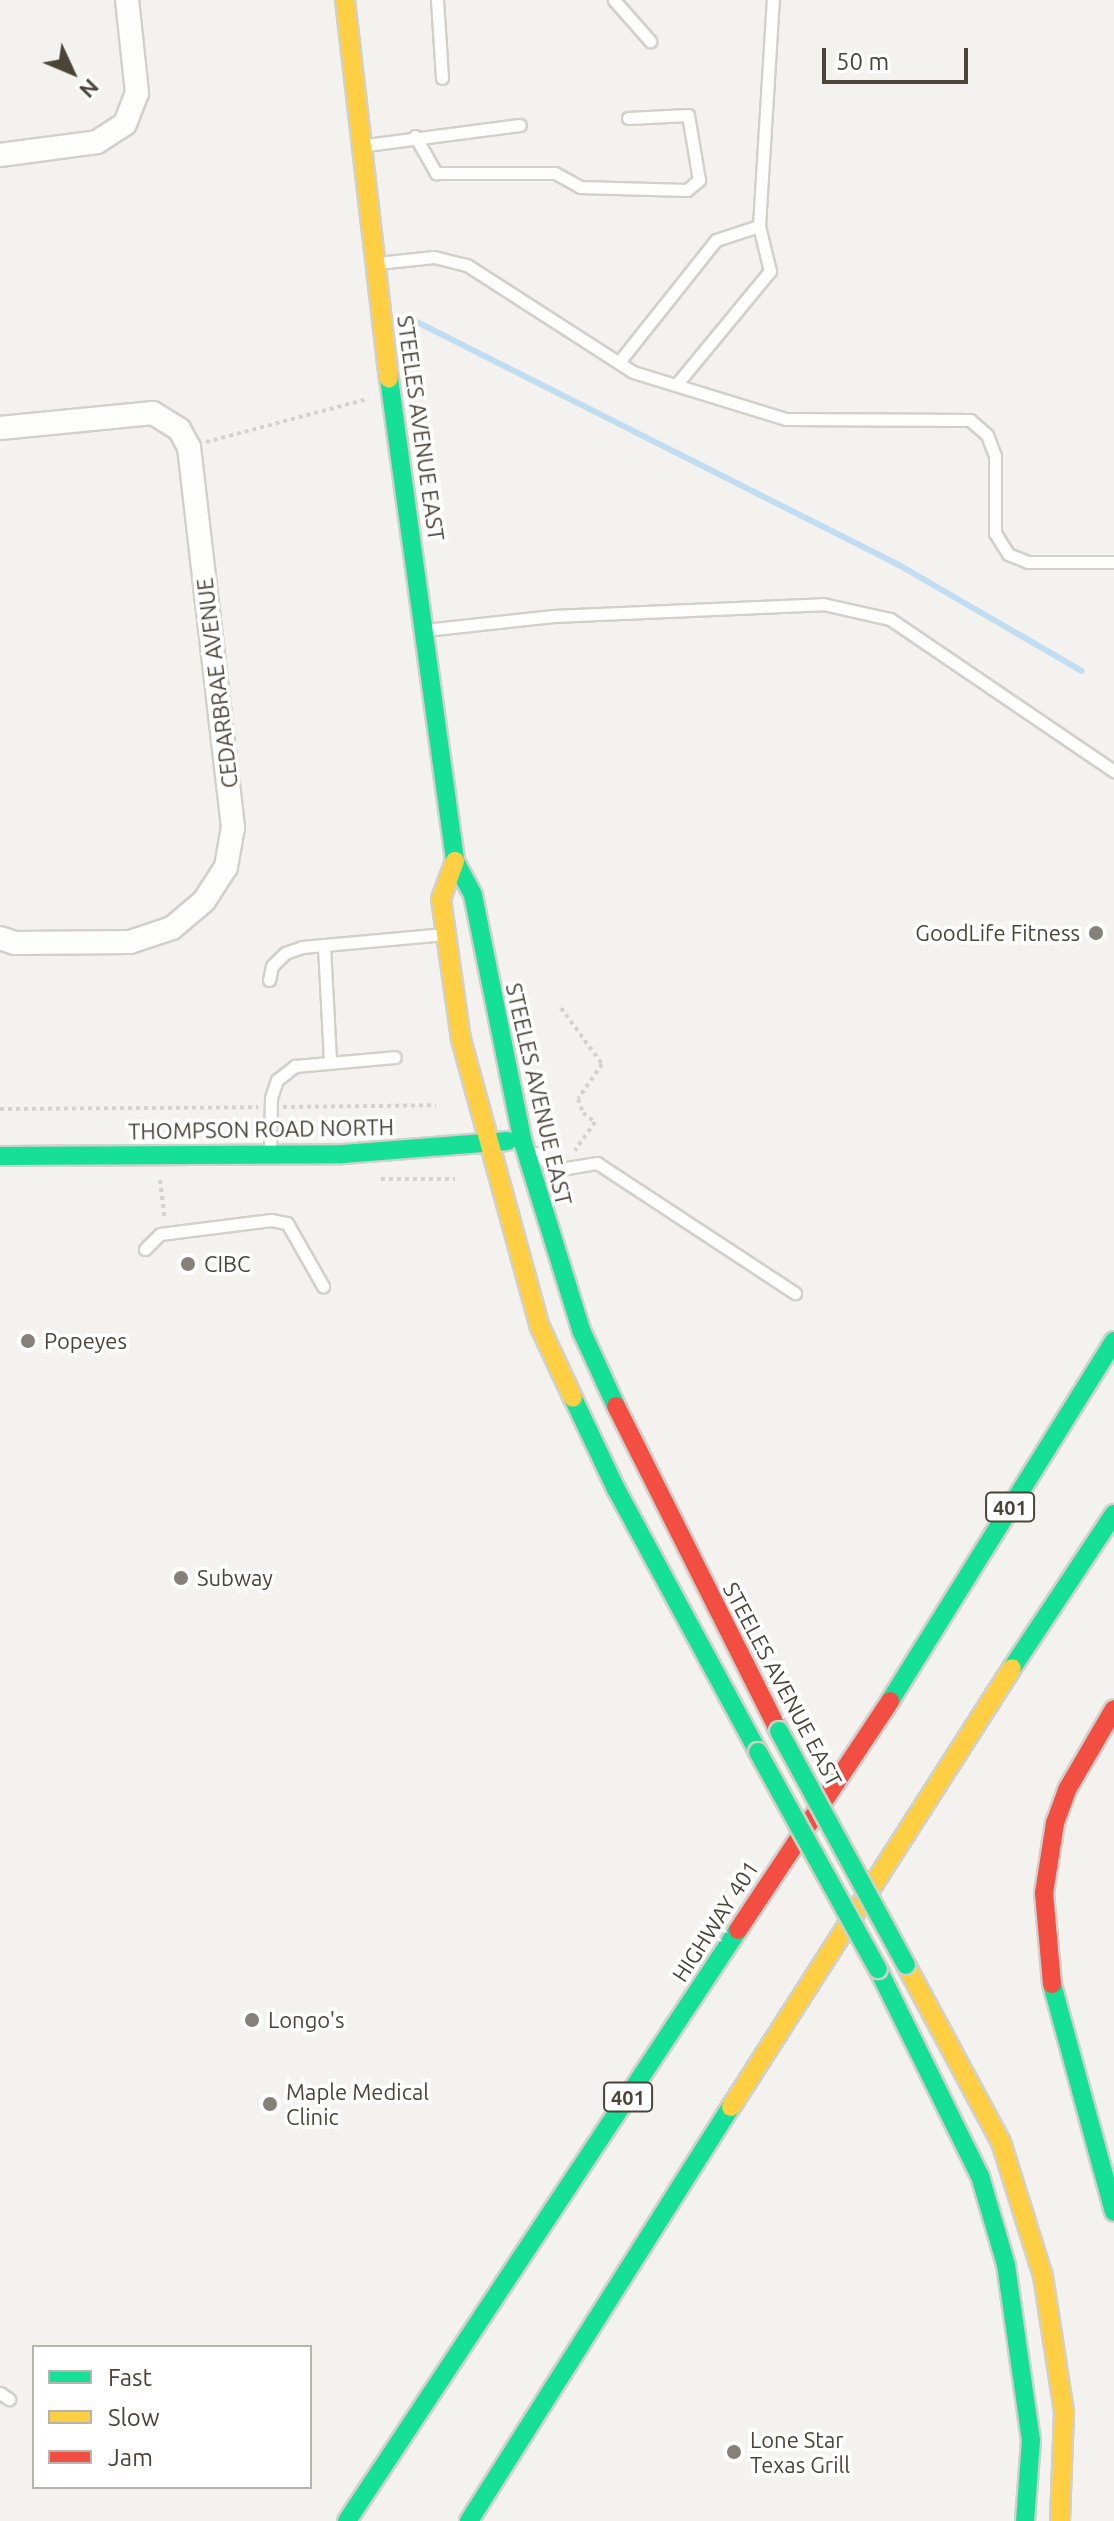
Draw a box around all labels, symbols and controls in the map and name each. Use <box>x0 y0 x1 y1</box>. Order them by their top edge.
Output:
north arrow <box>32 32 112 112</box>
scale bar <box>826 32 972 82</box>
text: 50 m <box>836 48 889 75</box>
text: N <box>75 74 104 104</box>
street label: STEELES AVENUE EAST <box>392 314 450 542</box>
street label: CEDARBRAE AVENUE <box>191 576 243 790</box>
place label: GoodLife Fitness <box>915 920 1080 946</box>
marker: GoodLife Fitness <box>1087 924 1105 942</box>
street label: STEELES AVENUE EAST <box>501 980 577 1208</box>
street label: THOMPSON ROAD NORTH <box>128 1113 394 1145</box>
place label: CIBC <box>204 1251 251 1277</box>
marker: CIBC <box>179 1255 197 1273</box>
place label: Popeyes <box>44 1328 127 1354</box>
marker: Popeyes <box>19 1332 37 1350</box>
road number: 401 <box>984 1491 1036 1523</box>
place label: Subway <box>197 1565 273 1591</box>
marker: Subway <box>172 1569 190 1587</box>
street label: STEELES AVENUE EAST <box>718 1578 848 1790</box>
street label: HIGHWAY 401 <box>666 1856 764 1986</box>
place label: Longo's <box>268 2007 345 2033</box>
marker: Longo's <box>243 2011 261 2029</box>
place label: Maple Medical Clinic <box>286 2078 429 2130</box>
road number: 401 <box>602 2081 654 2113</box>
marker: Maple Medical Clinic <box>261 2095 279 2113</box>
legend <box>32 2345 312 2489</box>
text: Fast <box>108 2364 152 2391</box>
text: Slow <box>108 2404 160 2431</box>
place label: Lone Star Texas Grill <box>750 2426 850 2478</box>
marker: Lone Star Texas Grill <box>725 2443 743 2461</box>
text: Jam <box>108 2444 153 2471</box>

